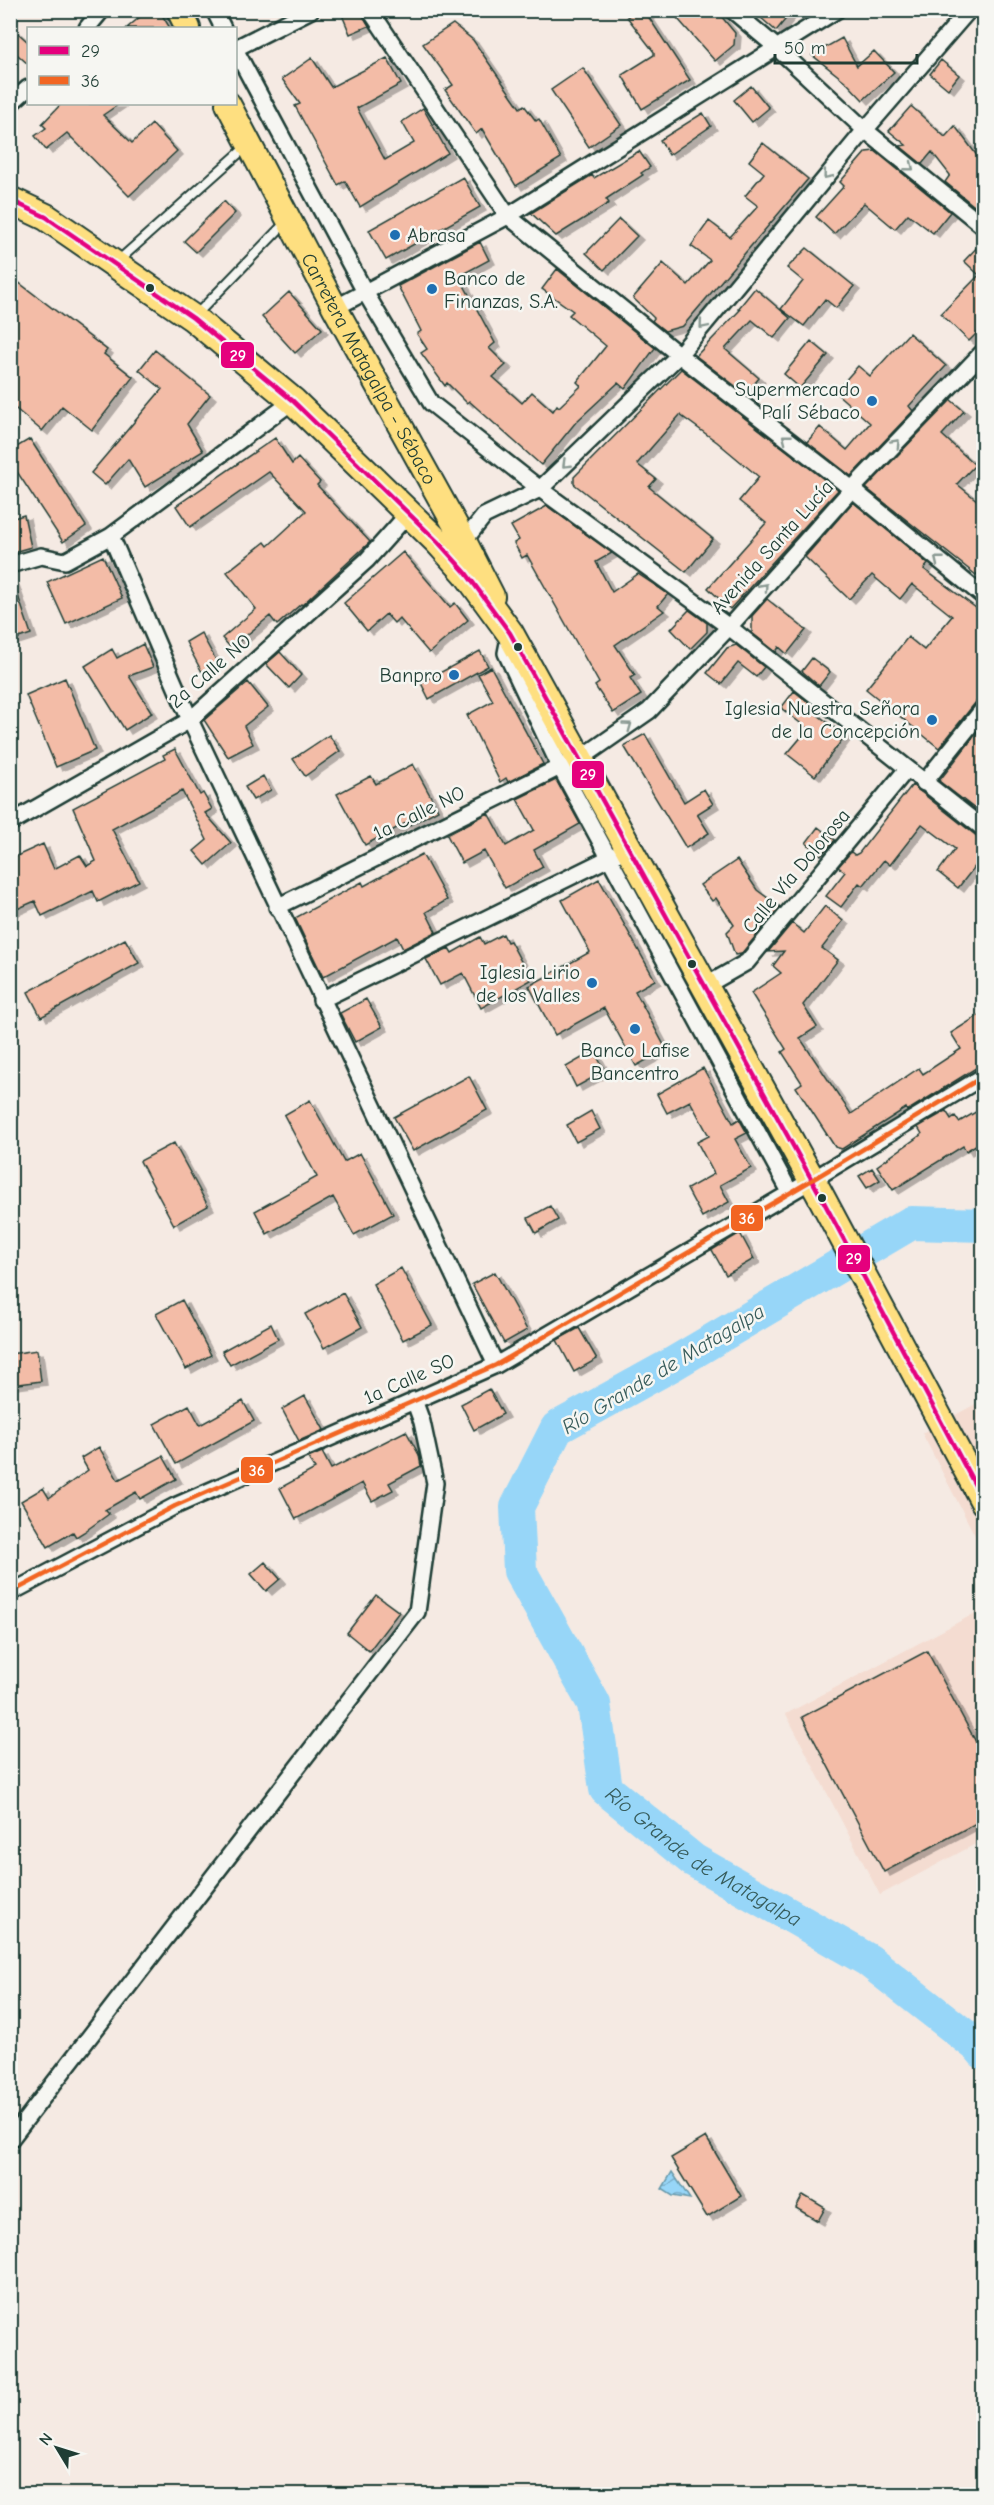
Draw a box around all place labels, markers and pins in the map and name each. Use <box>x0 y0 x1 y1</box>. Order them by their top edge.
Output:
place label: Abrasa <box>407 224 466 247</box>
marker: Abrasa <box>388 228 402 242</box>
place label: Banco de Finanzas, S.A. <box>444 267 558 313</box>
unlabelled marker <box>144 282 156 294</box>
marker: Banco de Finanzas, S.A. <box>425 282 439 296</box>
place label: Supermercado Palí Sébaco <box>735 378 860 424</box>
marker: Supermercado Palí Sébaco <box>865 394 879 408</box>
unlabelled marker <box>512 641 524 653</box>
place label: Banpro <box>379 664 442 687</box>
marker: Banpro <box>447 668 461 682</box>
place label: Iglesia Nuestra Señora de la Concepción <box>725 697 920 743</box>
marker: Iglesia Nuestra Señora de la Concepción <box>925 713 939 727</box>
unlabelled marker <box>686 958 698 970</box>
place label: Iglesia Lirio de los Valles <box>476 961 580 1007</box>
marker: Iglesia Lirio de los Valles <box>585 976 599 990</box>
marker: Banco Lafise Bancentro <box>628 1022 642 1036</box>
place label: Banco Lafise Bancentro <box>580 1039 690 1085</box>
unlabelled marker <box>816 1192 828 1204</box>

